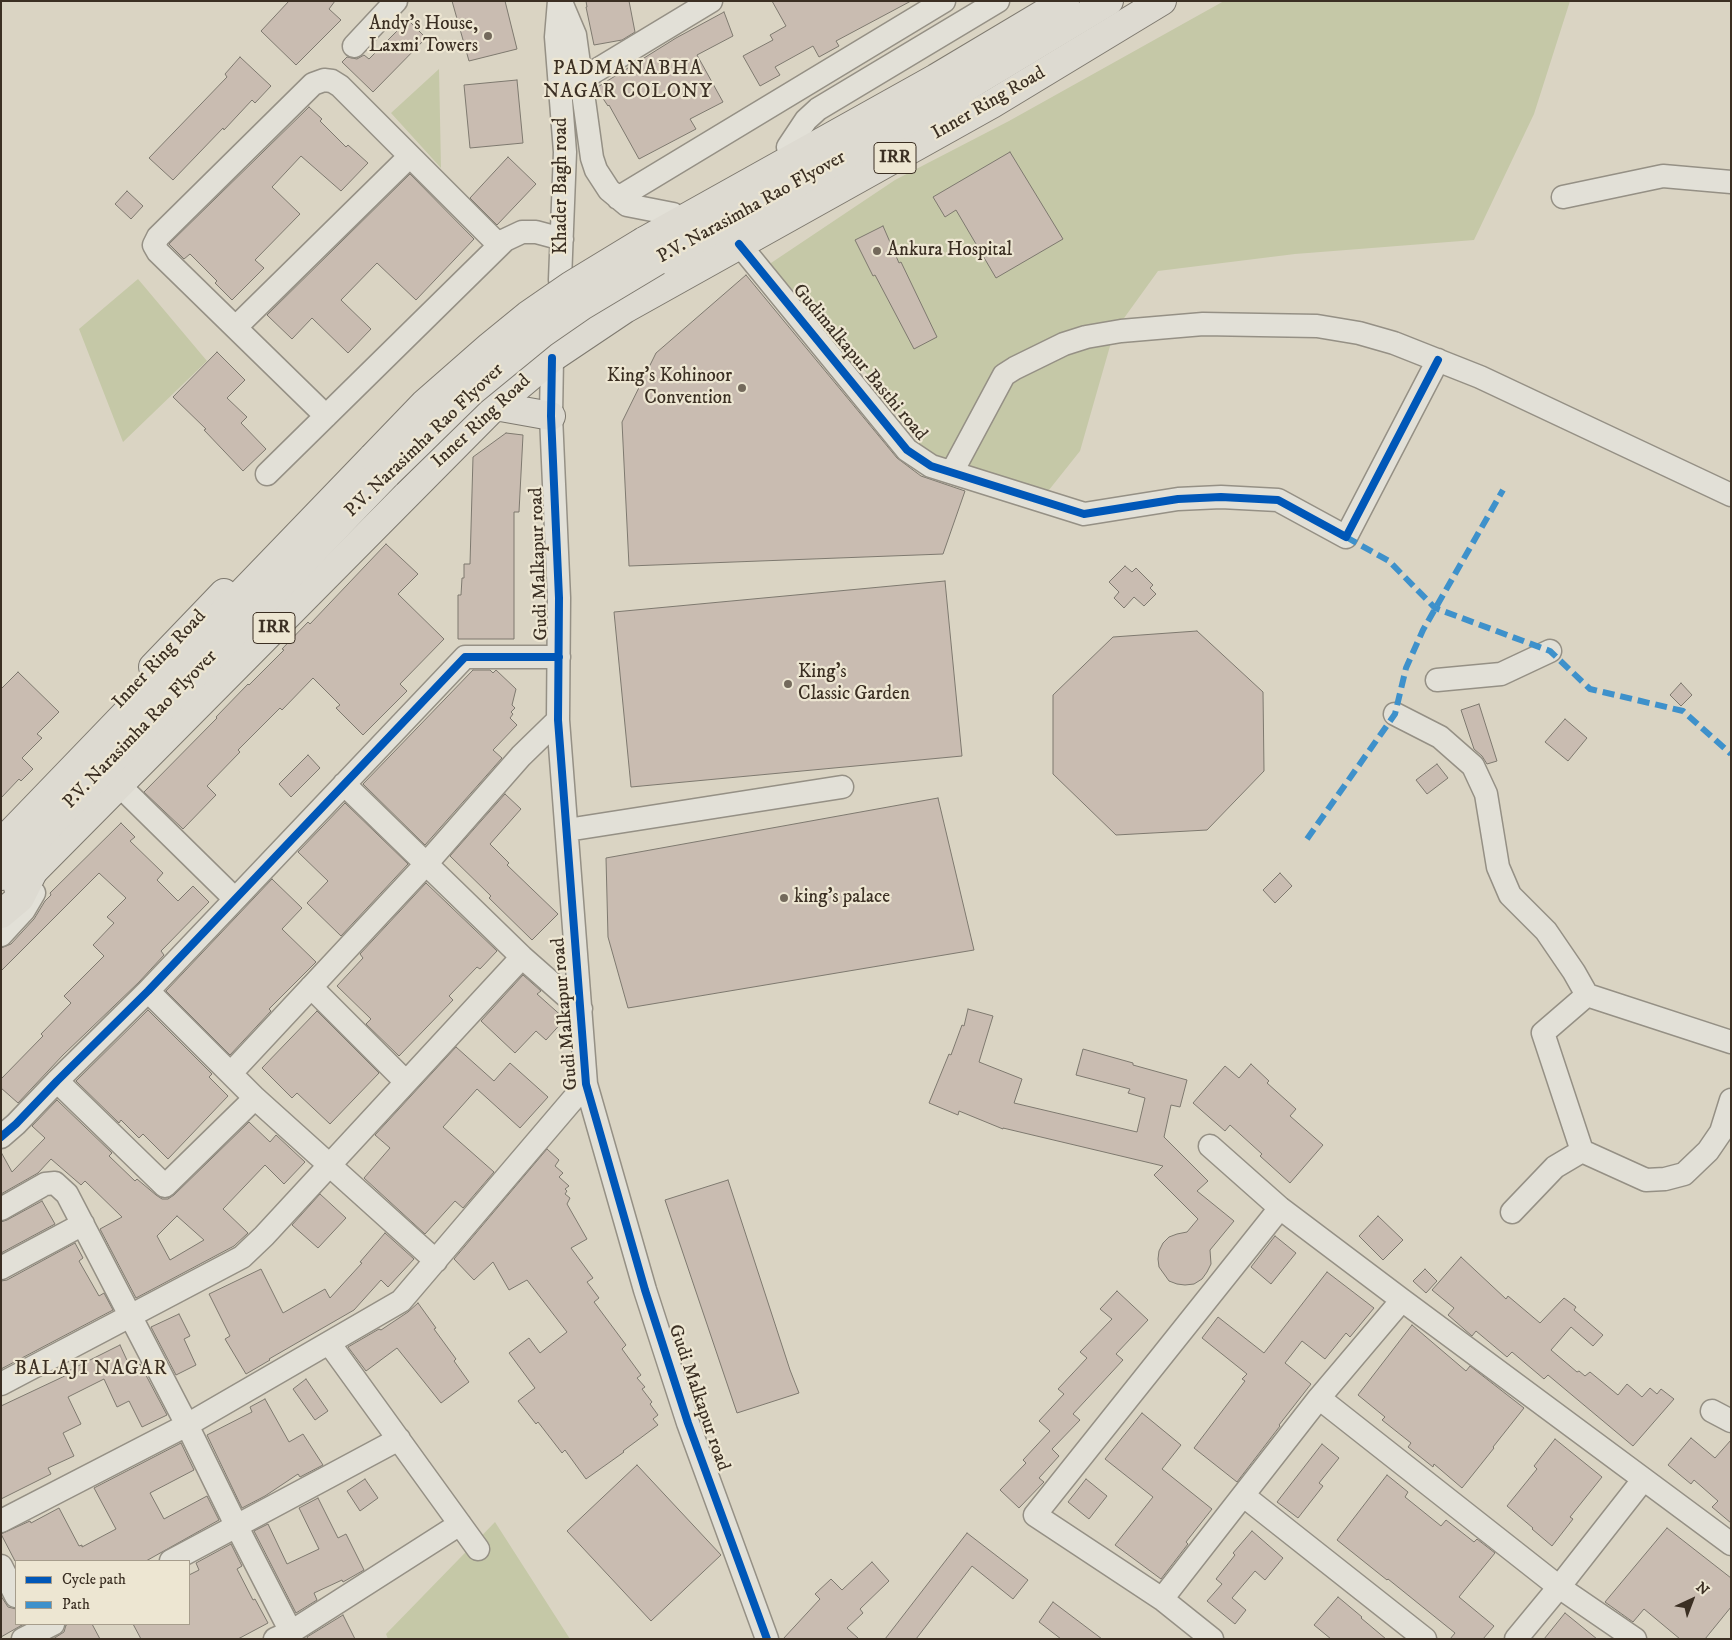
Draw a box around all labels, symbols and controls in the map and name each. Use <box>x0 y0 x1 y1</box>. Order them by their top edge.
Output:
place label: Andy's House, Laxmi Towers <box>369 14 478 58</box>
marker: Andy's House, Laxmi Towers <box>482 30 494 42</box>
district label: PADMANABHA NAGAR COLONY <box>542 58 714 105</box>
street label: Inner Ring Road <box>928 62 1050 146</box>
street label: Khader Bagh road <box>551 117 573 255</box>
road number: IRR <box>874 142 916 174</box>
street label: P.V. Narasimha Rao Flyover <box>654 147 850 269</box>
place label: Ankura Hospital <box>887 240 1012 262</box>
marker: Ankura Hospital <box>871 245 883 257</box>
street label: Gudimalkapur Basthi road <box>787 280 931 446</box>
street label: P.V. Narasimha Rao Flyover <box>341 359 509 523</box>
place label: King's Kohinoor Convention <box>607 366 732 410</box>
street label: Inner Ring Road <box>428 370 536 474</box>
marker: King's Kohinoor Convention <box>736 382 748 394</box>
street label: Gudi Malkapur road <box>526 487 554 641</box>
street label: Inner Ring Road <box>108 606 212 714</box>
road number: IRR <box>253 612 295 644</box>
street label: P.V. Narasimha Rao Flyover <box>59 646 223 814</box>
place label: King's Classic Garden <box>798 662 910 706</box>
marker: King's Classic Garden <box>782 678 794 690</box>
place label: king's palace <box>794 887 890 909</box>
marker: king's palace <box>778 892 790 904</box>
street label: Gudi Malkapur road <box>548 937 584 1091</box>
street label: Gudi Malkapur road <box>662 1322 734 1474</box>
district label: BALAJI NAGAR <box>13 1358 169 1382</box>
legend <box>15 1560 190 1625</box>
text: Cycle path <box>62 1570 126 1589</box>
north arrow <box>1667 1575 1717 1625</box>
text: N <box>1692 1579 1713 1600</box>
text: Path <box>62 1595 90 1614</box>

